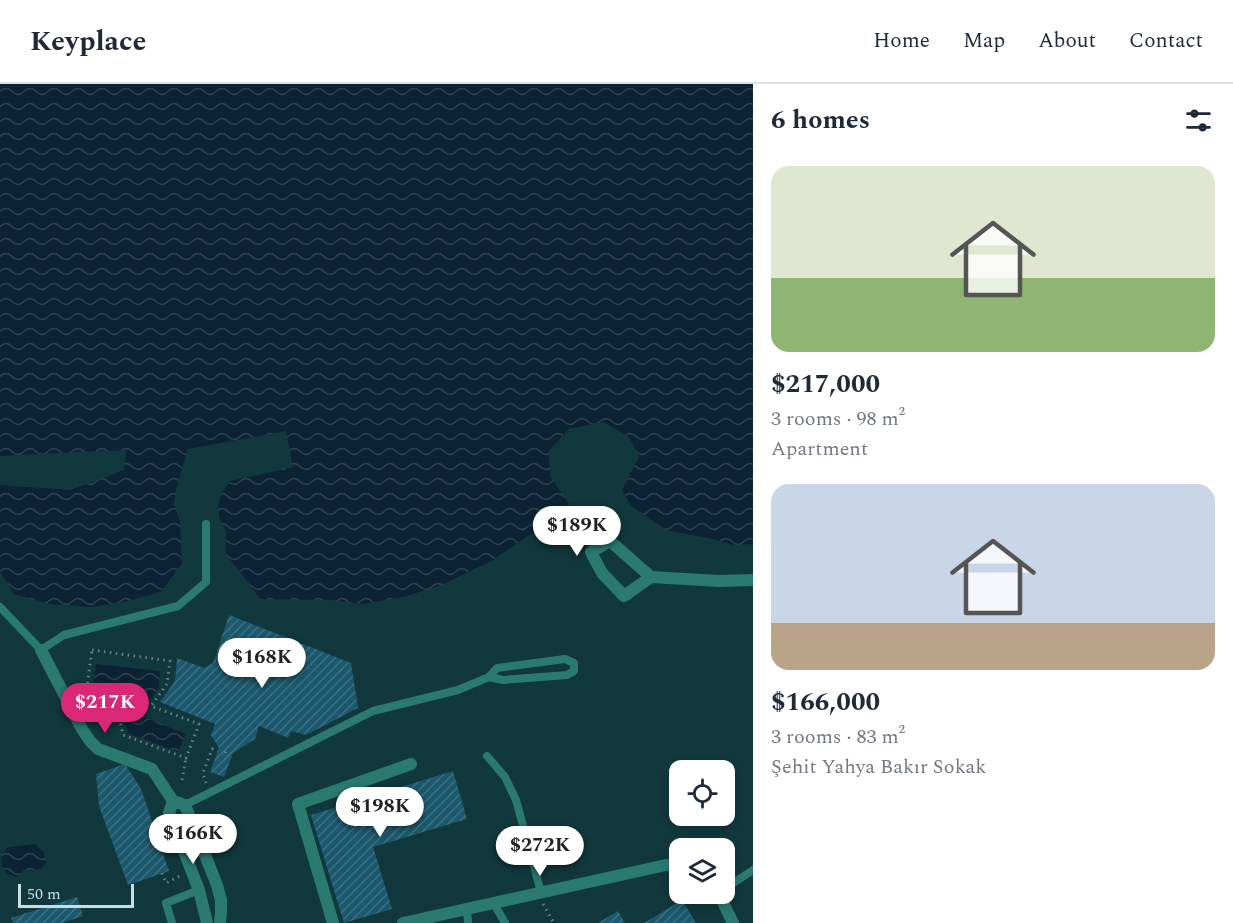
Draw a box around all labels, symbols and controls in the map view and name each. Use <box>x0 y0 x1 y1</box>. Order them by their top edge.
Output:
text: Keyplace <box>30 20 146 63</box>
text: Home <box>873 25 930 57</box>
text: Map <box>963 25 1005 57</box>
text: About <box>1038 25 1096 57</box>
text: Contact <box>1129 25 1203 57</box>
text: 6 homes <box>771 100 870 140</box>
icon: filters <box>1182 104 1215 137</box>
icon: home <box>939 205 1047 313</box>
text: $217,000 <box>771 364 880 404</box>
text: 3 rooms · 98 m² <box>771 404 905 434</box>
text: Apartment <box>771 434 868 464</box>
pin: $189K <box>535 506 619 557</box>
text: $189K <box>547 510 607 540</box>
icon: home <box>939 523 1047 631</box>
pin: $168K <box>220 638 304 689</box>
text: $168K <box>232 642 292 672</box>
text: $166,000 <box>771 682 880 722</box>
pin: $217K <box>63 683 147 734</box>
text: $217K <box>75 687 135 717</box>
text: 3 rooms · 83 m² <box>771 722 905 752</box>
text: Şehit Yahya Bakır Sokak <box>771 752 986 782</box>
map controls <box>669 760 735 904</box>
button: locate <box>669 760 735 826</box>
pin: $198K <box>338 787 422 838</box>
text: $198K <box>350 791 410 821</box>
pin: $166K <box>151 814 235 865</box>
text: $166K <box>163 818 223 848</box>
pin: $272K <box>498 826 582 877</box>
text: $272K <box>510 830 570 860</box>
button: layers <box>669 838 735 904</box>
scale bar <box>18 881 134 908</box>
text: 50 m <box>27 882 61 906</box>

